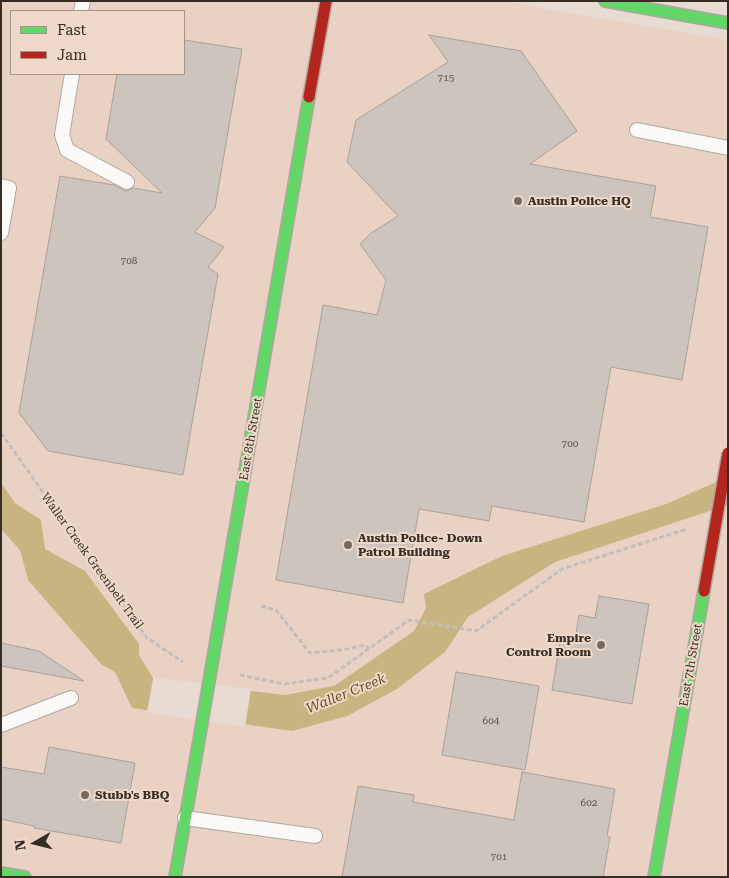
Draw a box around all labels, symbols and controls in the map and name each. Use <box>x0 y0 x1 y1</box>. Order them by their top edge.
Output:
legend <box>10 10 185 75</box>
text: Fast <box>57 21 86 39</box>
text: Jam <box>57 46 87 64</box>
house number: 715 <box>438 72 454 84</box>
place label: Austin Police HQ <box>528 194 631 208</box>
marker: Austin Police HQ <box>512 195 524 207</box>
house number: 708 <box>121 255 137 267</box>
street label: East 8th Street <box>237 396 265 482</box>
house number: 700 <box>562 438 578 450</box>
street label: Waller Creek Greenbelt Trail <box>38 490 146 632</box>
place label: Austin Police- Down Patrol Building <box>358 531 482 559</box>
marker: Austin Police- Down Patrol Building <box>342 539 354 551</box>
street label: East 7th Street <box>677 622 705 708</box>
place label: Empire Control Room <box>506 631 591 659</box>
marker: Empire Control Room <box>595 639 607 651</box>
water label: Waller Creek <box>304 670 388 718</box>
house number: 604 <box>483 715 499 727</box>
place label: Stubb's BBQ <box>95 788 169 802</box>
marker: Stubb's BBQ <box>79 789 91 801</box>
house number: 602 <box>581 797 597 809</box>
north arrow <box>10 818 60 868</box>
text: N <box>11 839 29 852</box>
house number: 701 <box>491 851 507 863</box>

